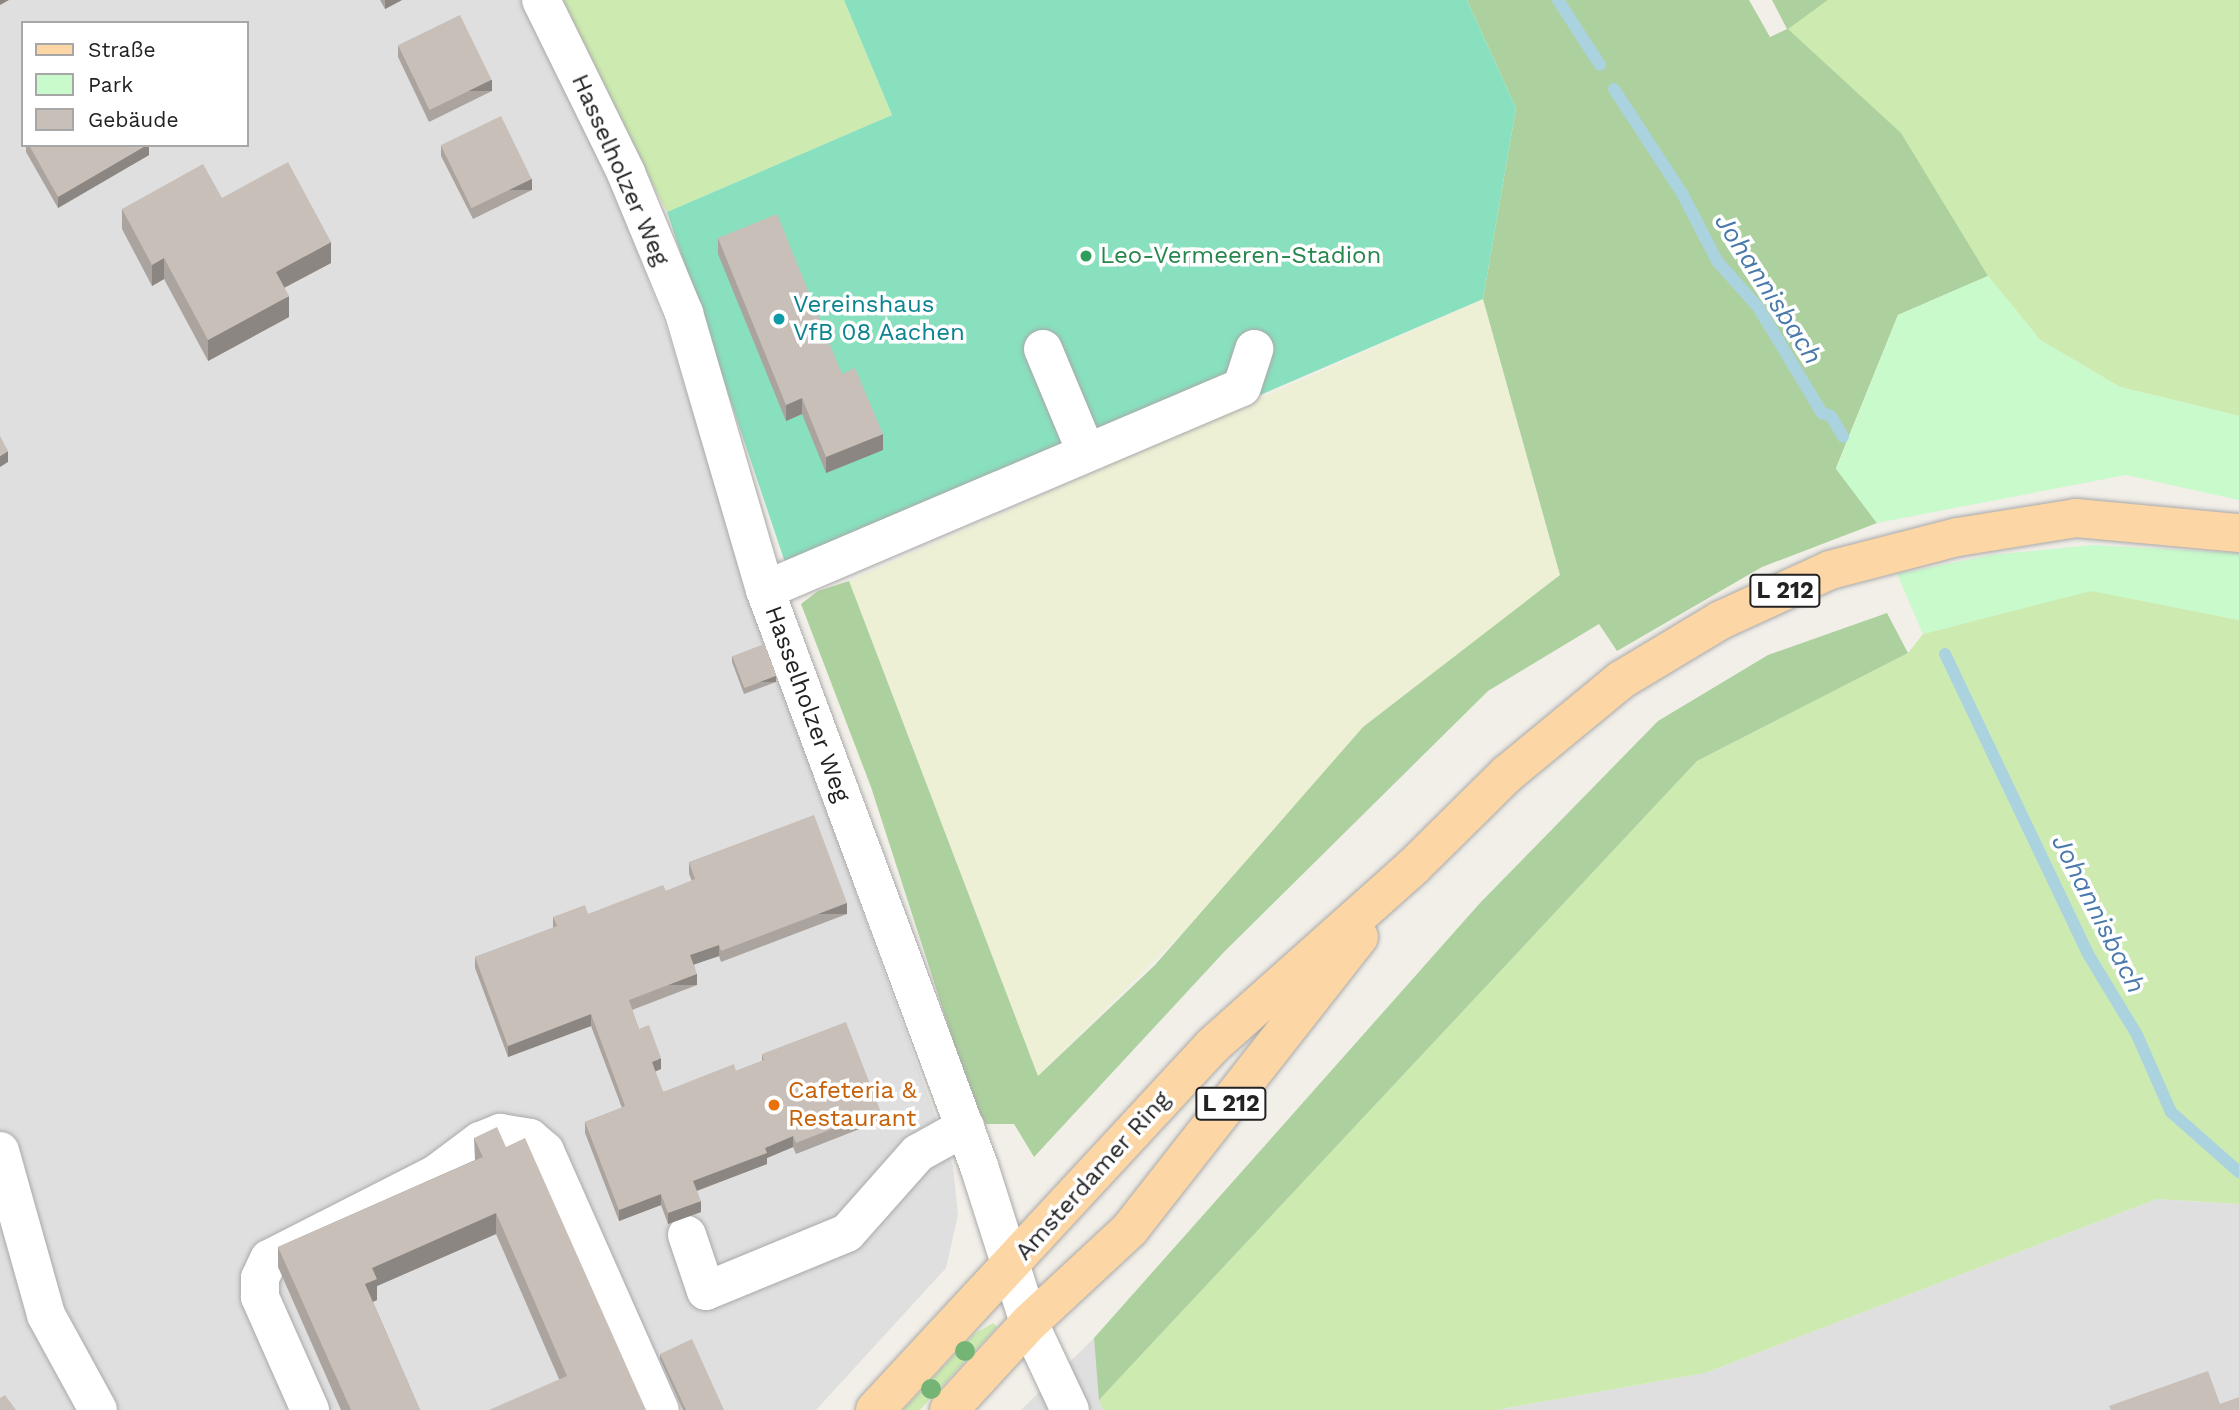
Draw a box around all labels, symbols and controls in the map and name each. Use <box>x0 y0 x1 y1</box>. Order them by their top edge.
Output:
legend <box>21 21 248 147</box>
text: Straße <box>88 37 156 62</box>
street label: Hasselholzer Weg <box>565 69 675 271</box>
text: Park <box>88 72 133 97</box>
text: Gebäude <box>88 107 179 132</box>
water label: Johannisbach <box>1708 208 1828 370</box>
place label: Leo-Vermeeren-Stadion <box>1100 242 1381 270</box>
marker: Leo-Vermeeren-Stadion <box>1078 248 1094 264</box>
place label: Vereinshaus VfB 08 Aachen <box>793 291 966 347</box>
marker: Vereinshaus VfB 08 Aachen <box>771 311 787 327</box>
road number: L 212 <box>1748 572 1822 610</box>
street label: Hasselholzer Weg <box>758 602 856 806</box>
water label: Johannisbach <box>2045 829 2151 999</box>
place label: Cafeteria & Restaurant <box>788 1077 917 1133</box>
road number: L 212 <box>1194 1084 1268 1124</box>
street label: Amsterdamer Ring <box>1009 1085 1177 1267</box>
marker: Cafeteria & Restaurant <box>766 1097 782 1113</box>

